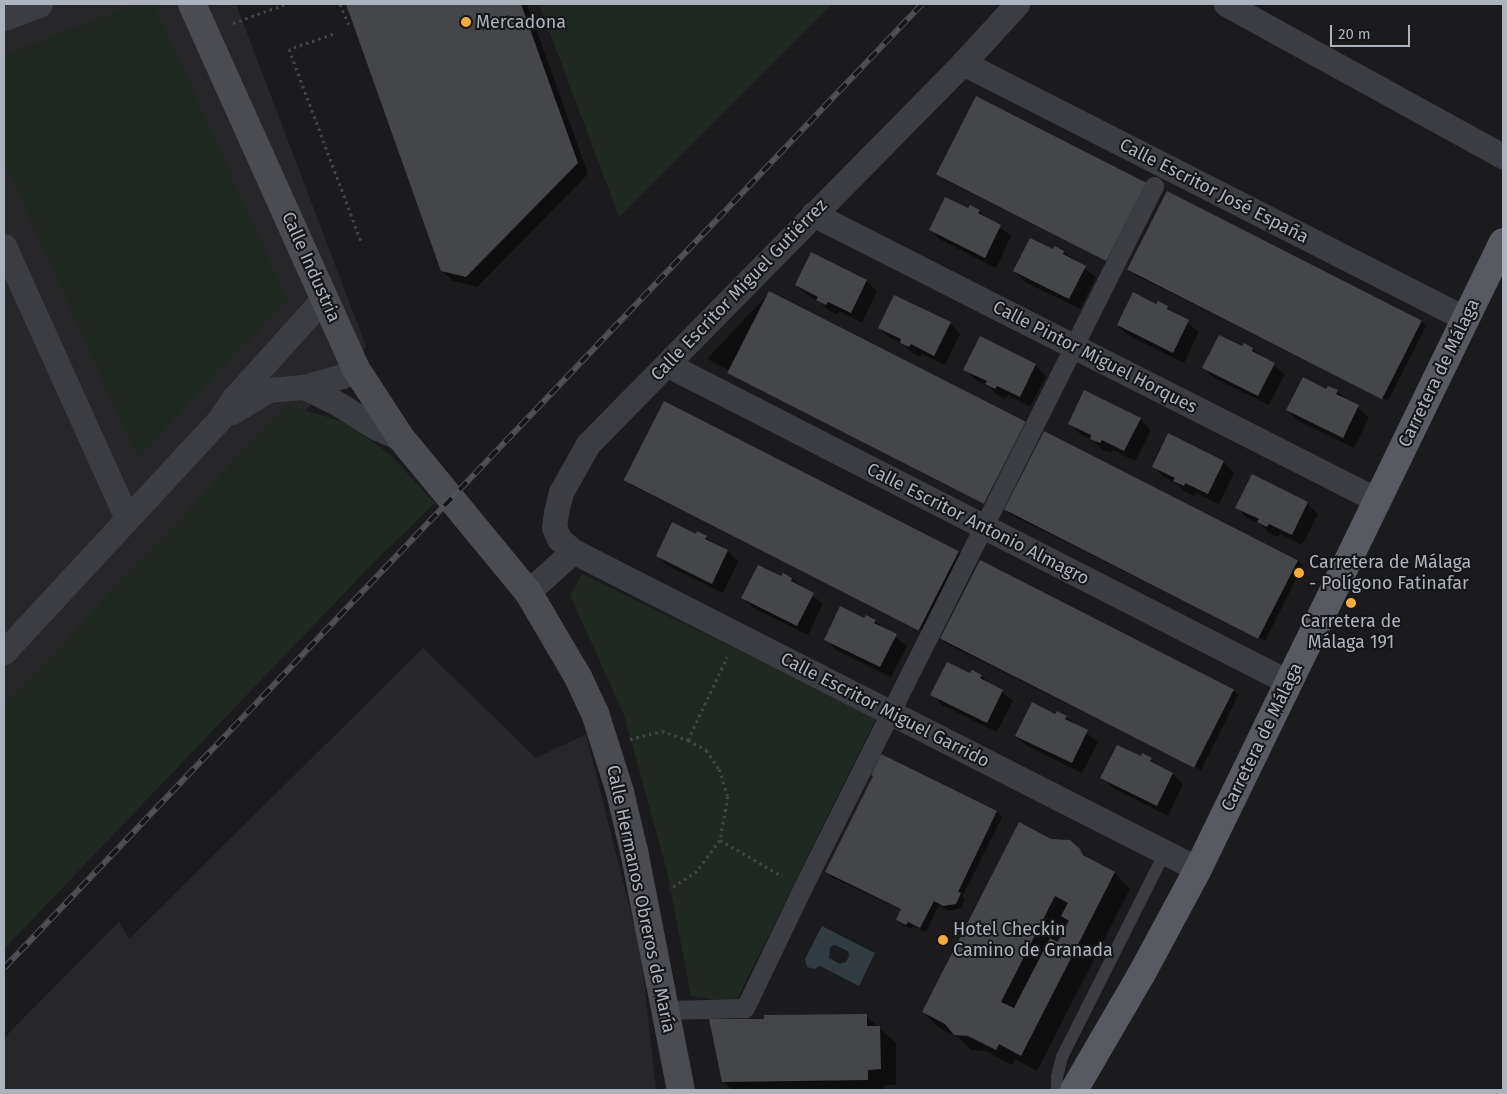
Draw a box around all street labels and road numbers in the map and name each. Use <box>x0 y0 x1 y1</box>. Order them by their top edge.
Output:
street label: Calle Escritor José España <box>1116 134 1312 248</box>
street label: Calle Escritor Miguel Gutiérrez <box>646 195 832 385</box>
street label: Calle Industria <box>277 209 345 325</box>
street label: Carretera de Málaga <box>1394 295 1484 451</box>
street label: Calle Pintor Miguel Horques <box>989 296 1201 418</box>
street label: Calle Escritor Antonio Almagro <box>863 458 1093 590</box>
street label: Calle Escritor Miguel Garrido <box>777 648 993 772</box>
street label: Carretera de Málaga <box>1217 659 1307 815</box>
street label: Calle Hermanos Obreros de María <box>602 763 680 1035</box>

